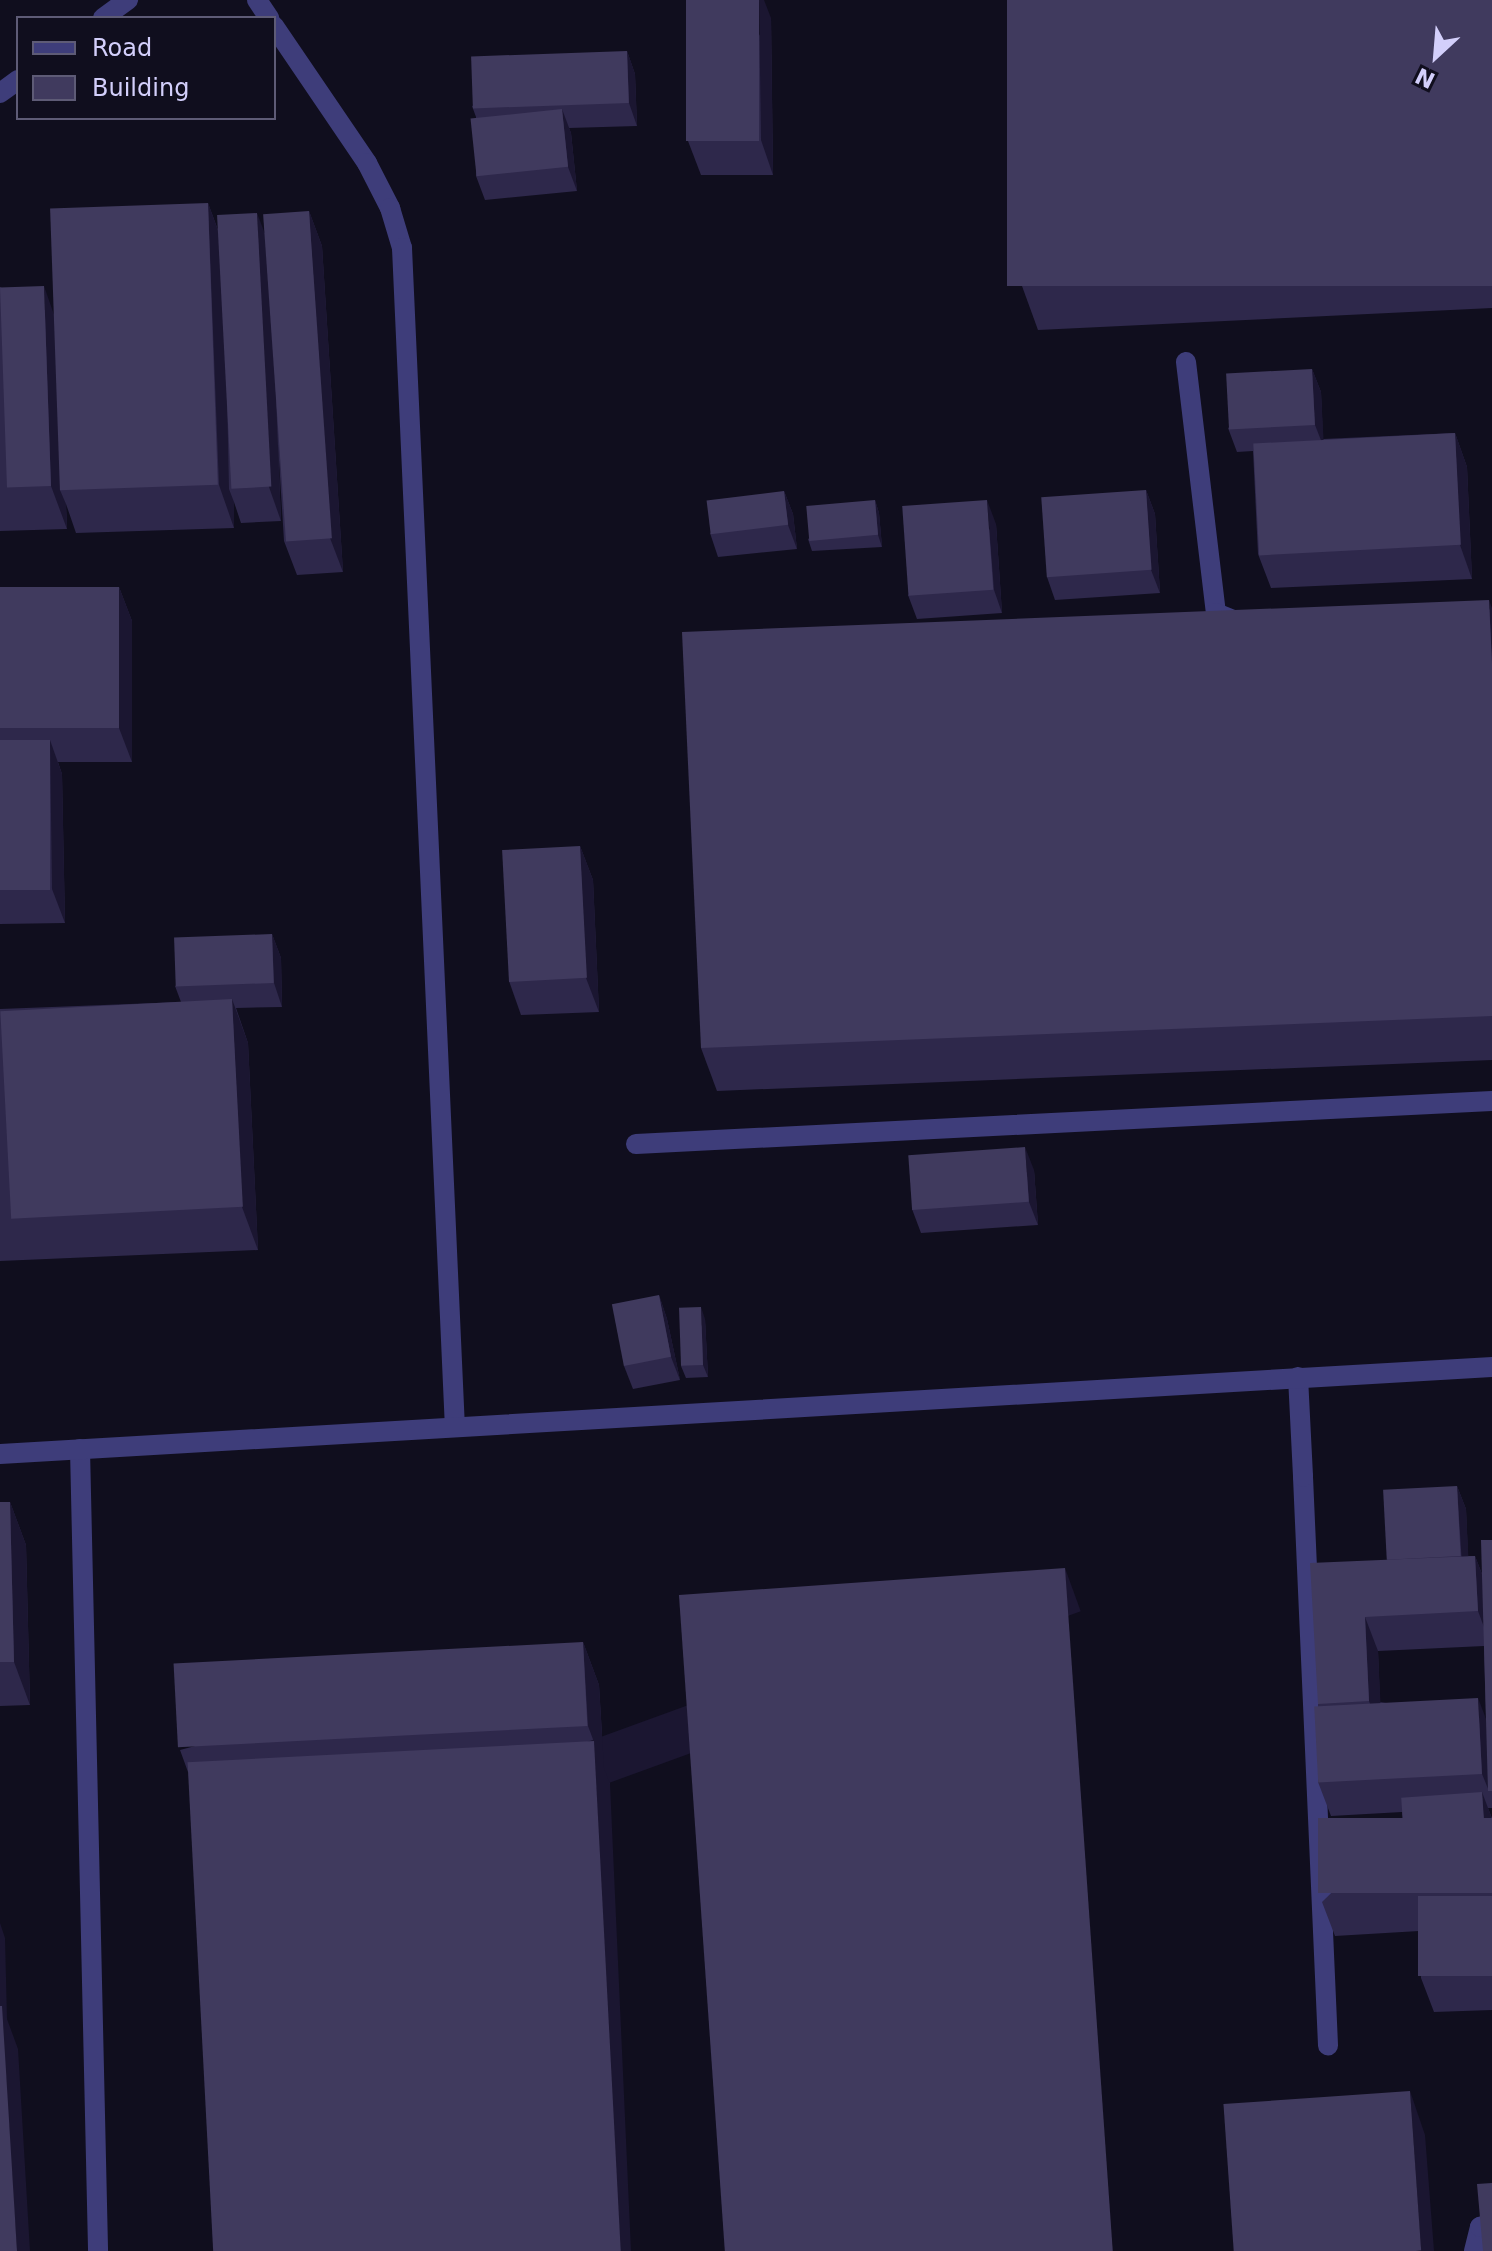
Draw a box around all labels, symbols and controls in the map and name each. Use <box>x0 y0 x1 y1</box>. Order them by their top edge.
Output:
legend <box>16 16 276 120</box>
north arrow <box>1396 16 1476 96</box>
text: Road <box>92 34 152 62</box>
text: N <box>1412 63 1439 93</box>
text: Building <box>92 74 189 102</box>

